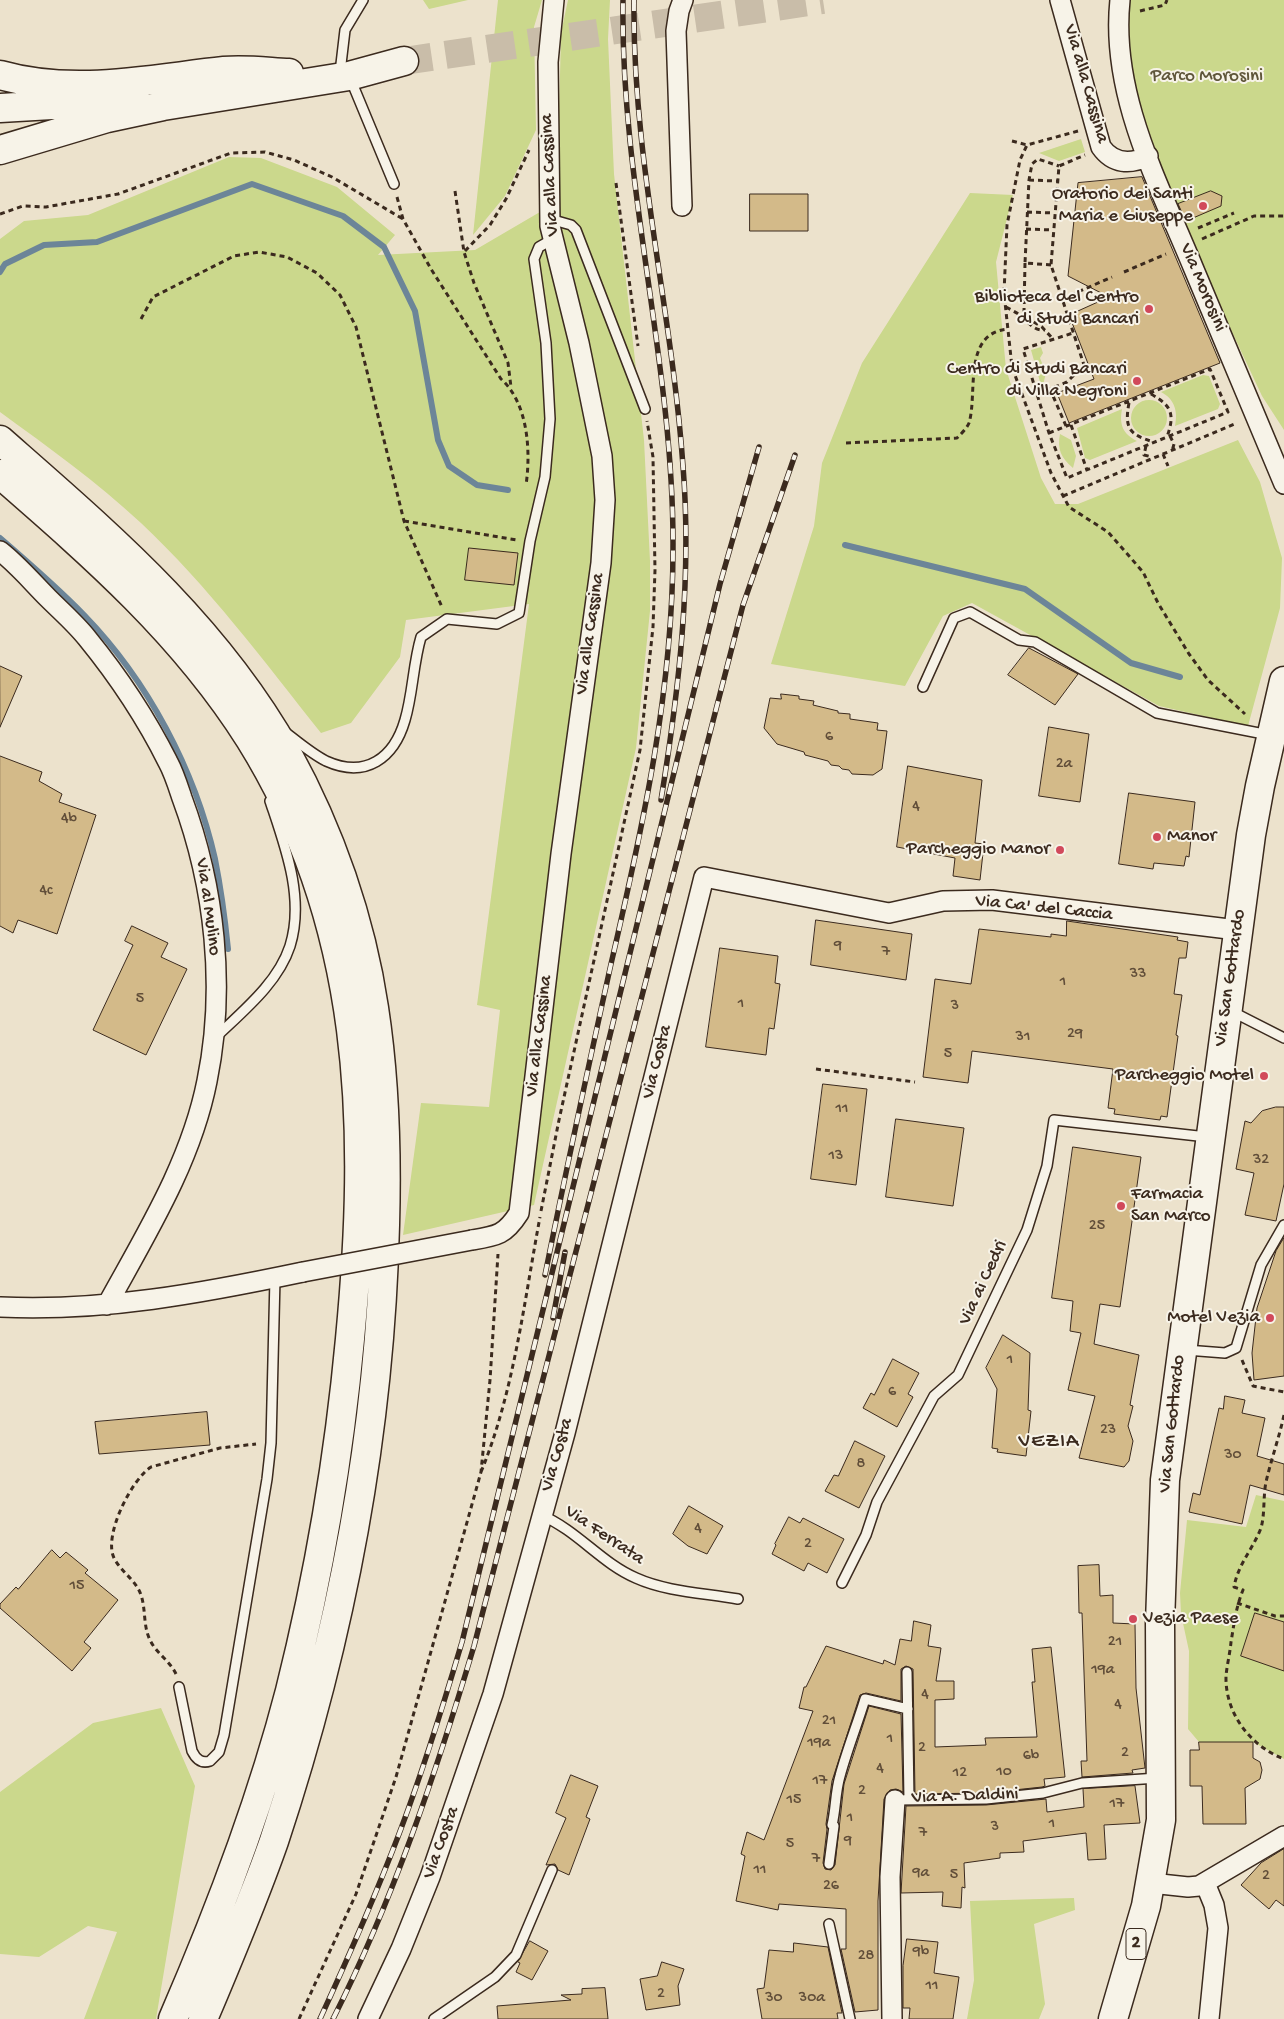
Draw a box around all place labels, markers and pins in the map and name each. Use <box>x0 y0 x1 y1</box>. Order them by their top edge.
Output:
place label: Oratorio dei Santi Maria e Giuseppe <box>1052 184 1193 228</box>
marker: Oratorio dei Santi Maria e Giuseppe <box>1197 200 1209 212</box>
place label: Biblioteca del Centro di Studi Bancari <box>975 287 1139 331</box>
marker: Biblioteca del Centro di Studi Bancari <box>1143 303 1155 315</box>
place label: Centro di Studi Bancari di Villa Negroni <box>947 359 1127 403</box>
marker: Centro di Studi Bancari di Villa Negroni <box>1131 375 1143 387</box>
place label: Manor <box>1167 826 1216 848</box>
marker: Manor <box>1151 831 1163 843</box>
place label: Parcheggio Manor <box>906 839 1050 861</box>
marker: Parcheggio Manor <box>1054 844 1066 856</box>
place label: Parcheggio Motel <box>1115 1065 1254 1087</box>
marker: Parcheggio Motel <box>1258 1070 1270 1082</box>
place label: Farmacia San Marco <box>1131 1184 1211 1228</box>
marker: Farmacia San Marco <box>1115 1200 1127 1212</box>
place label: Motel Vezia <box>1167 1307 1260 1329</box>
marker: Motel Vezia <box>1264 1312 1276 1324</box>
place label: Vezia Paese <box>1143 1608 1239 1630</box>
marker: Vezia Paese <box>1127 1613 1139 1625</box>

